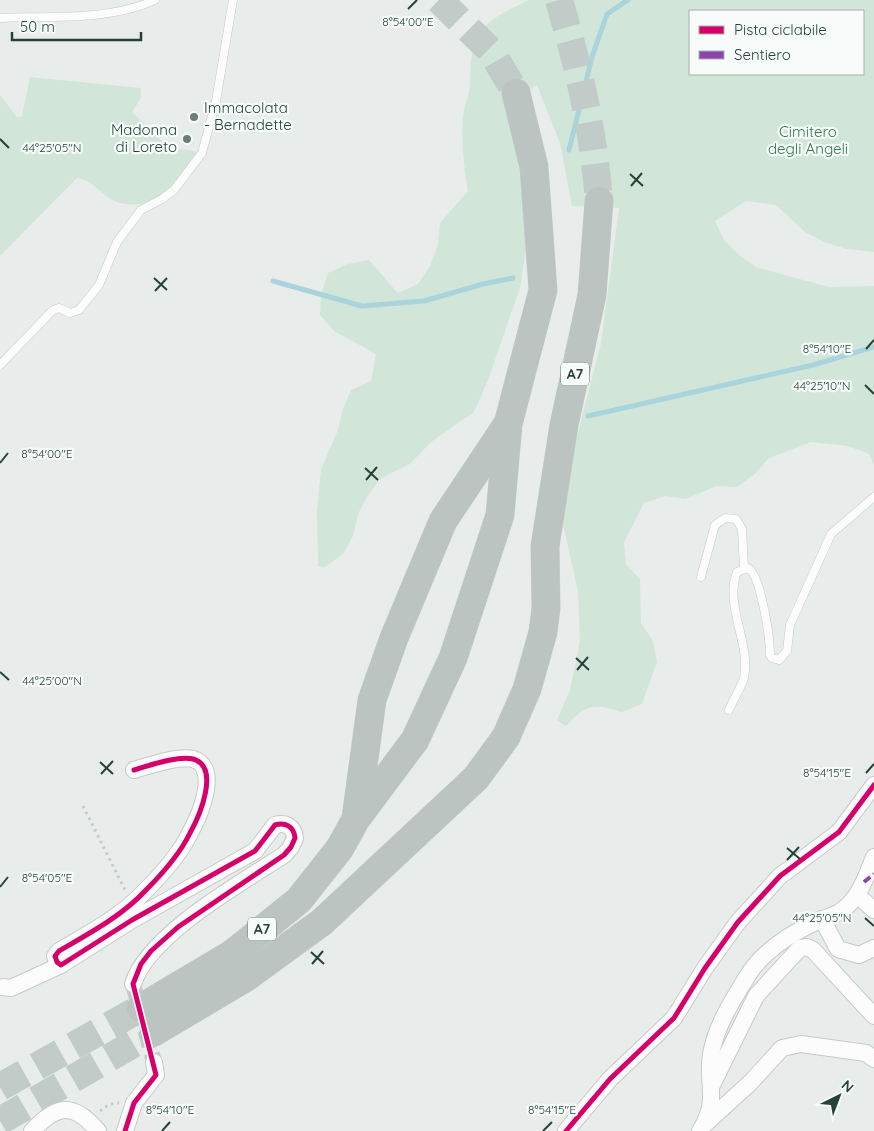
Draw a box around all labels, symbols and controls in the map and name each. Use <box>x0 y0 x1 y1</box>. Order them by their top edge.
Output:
scale bar <box>12 10 141 42</box>
legend <box>689 10 864 75</box>
text: 8°54'00"E <box>382 14 434 29</box>
text: 50 m <box>20 17 55 36</box>
text: Pista ciclabile <box>734 20 827 39</box>
text: Sentiero <box>734 45 791 64</box>
place label: Immacolata - Bernadette <box>204 98 292 134</box>
marker: Immacolata - Bernadette <box>188 111 200 123</box>
place label: Madonna di Loreto <box>111 120 177 156</box>
park label: Cimitero degli Angeli <box>768 122 848 158</box>
marker: Madonna di Loreto <box>181 133 193 145</box>
text: 44°25'05"N <box>22 140 82 155</box>
text: 8°54'10"E <box>803 341 852 356</box>
road number: A7 <box>561 362 589 386</box>
text: 44°25'10"N <box>793 378 851 393</box>
text: 8°54'00"E <box>21 446 73 461</box>
text: 44°25'00"N <box>22 673 82 688</box>
text: 8°54'15"E <box>803 765 851 780</box>
text: 8°54'05"E <box>22 870 73 885</box>
text: 44°25'05"N <box>792 910 852 925</box>
road number: A7 <box>248 918 276 941</box>
north arrow <box>814 1071 864 1121</box>
text: N <box>838 1076 858 1096</box>
text: 8°54'10"E <box>146 1102 194 1117</box>
text: 8°54'15"E <box>528 1102 576 1117</box>

